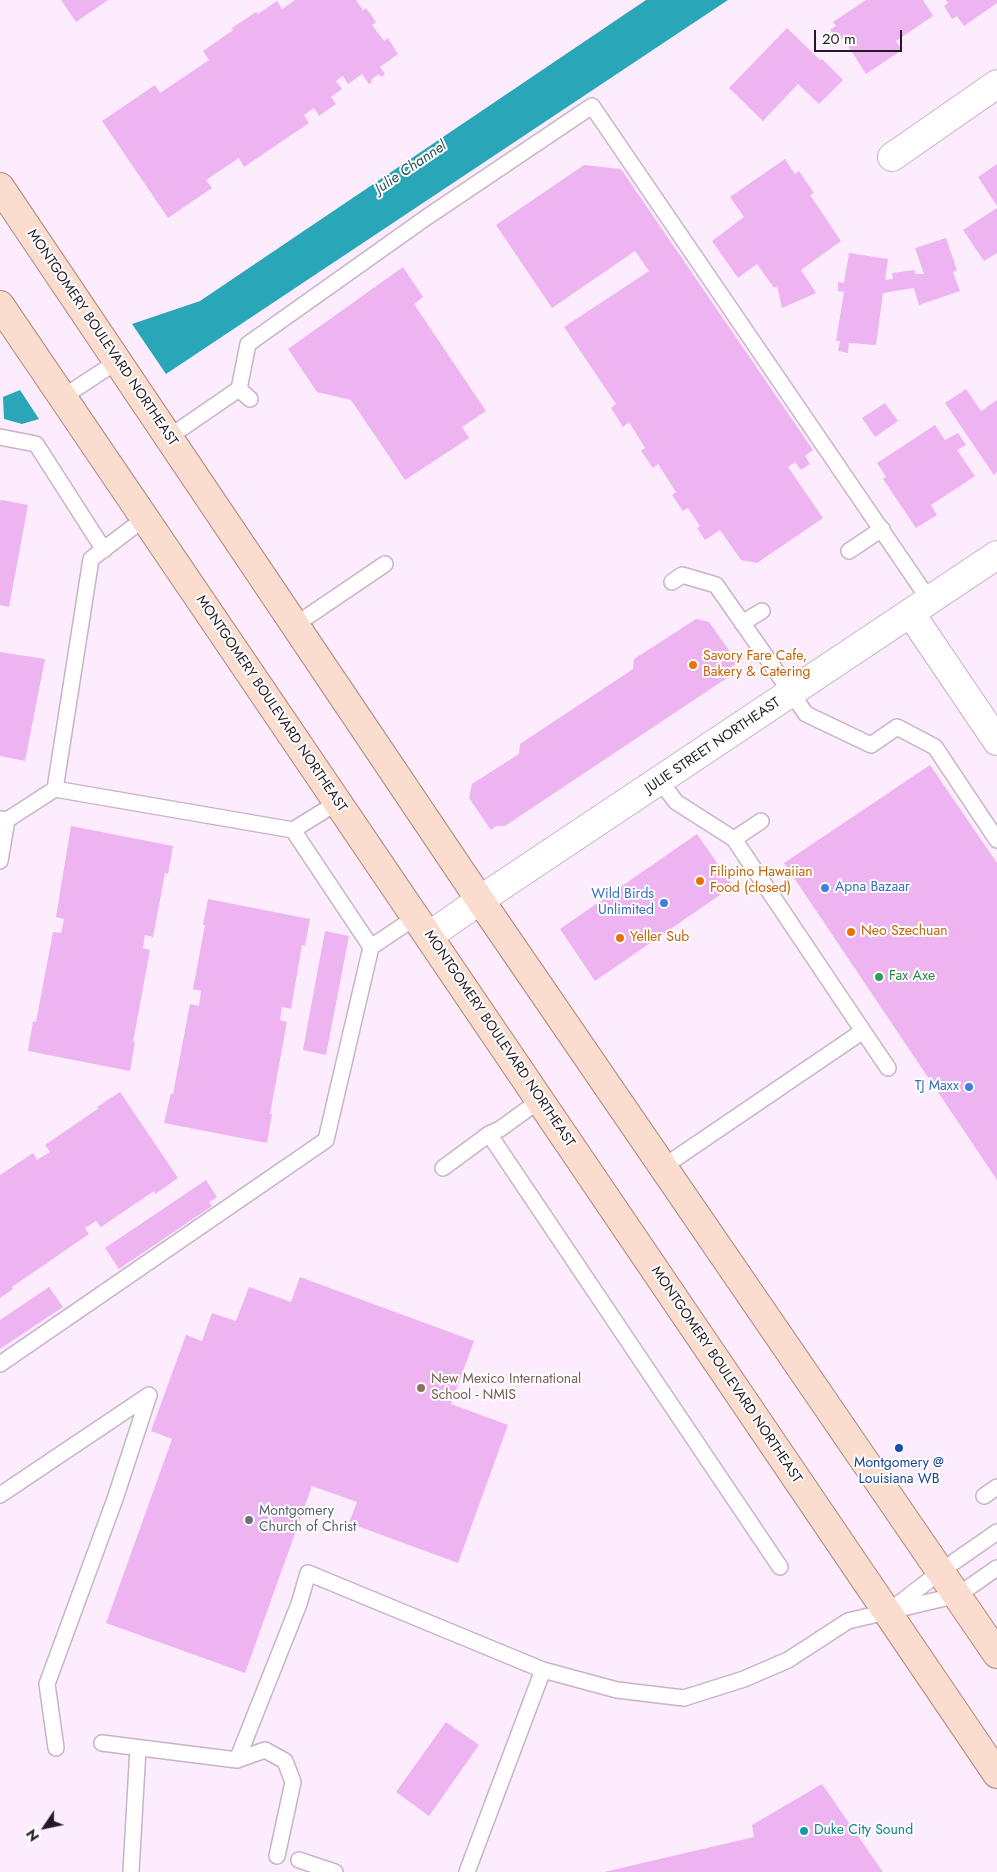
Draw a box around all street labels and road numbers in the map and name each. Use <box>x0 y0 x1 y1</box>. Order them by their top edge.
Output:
street label: MONTGOMERY BOULEVARD NORTHEAST <box>23 227 181 449</box>
street label: MONTGOMERY BOULEVARD NORTHEAST <box>192 593 350 815</box>
street label: JULIE STREET NORTHEAST <box>642 695 784 797</box>
street label: MONTGOMERY BOULEVARD NORTHEAST <box>420 928 578 1150</box>
street label: MONTGOMERY BOULEVARD NORTHEAST <box>647 1264 805 1486</box>

